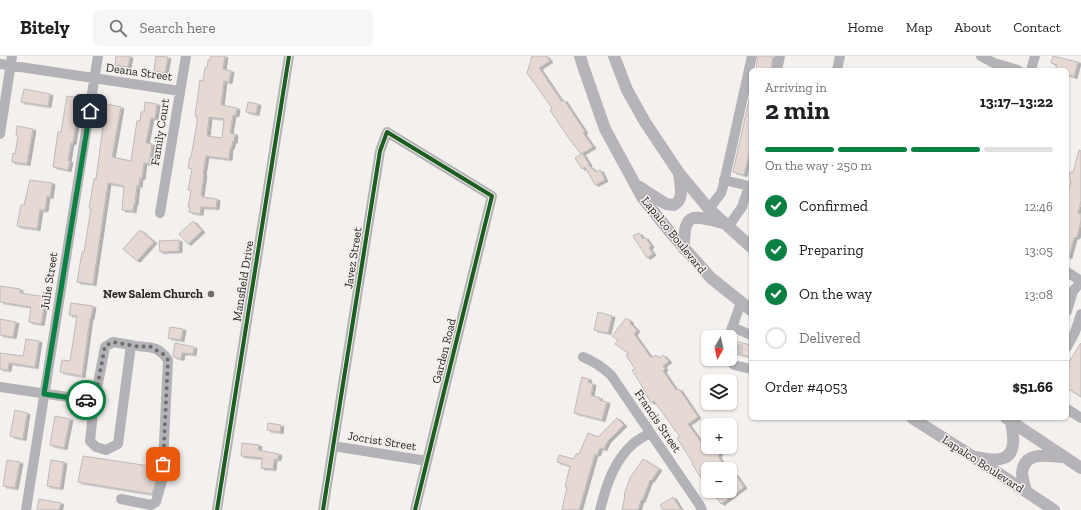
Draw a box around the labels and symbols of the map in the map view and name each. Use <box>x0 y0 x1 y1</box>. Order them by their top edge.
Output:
street label: Deana Street <box>105 60 174 84</box>
pin <box>73 94 107 128</box>
street label: Family Court <box>148 97 172 167</box>
street label: Lapalco Boulevard <box>639 194 709 276</box>
street label: Javez Street <box>341 226 365 290</box>
street label: Mansfield Drive <box>230 239 256 322</box>
street label: Julie Street <box>38 250 61 311</box>
place label: New Salem Church <box>103 287 203 301</box>
marker: New Salem Church <box>206 289 216 299</box>
street label: Garden Road <box>429 317 459 385</box>
north arrow <box>701 330 737 366</box>
courier <box>66 380 106 420</box>
street label: Francis Street <box>632 387 684 456</box>
street label: Jocrist Street <box>347 429 418 453</box>
street label: Lapalco Boulevard <box>940 432 1027 496</box>
pin <box>146 447 180 481</box>

